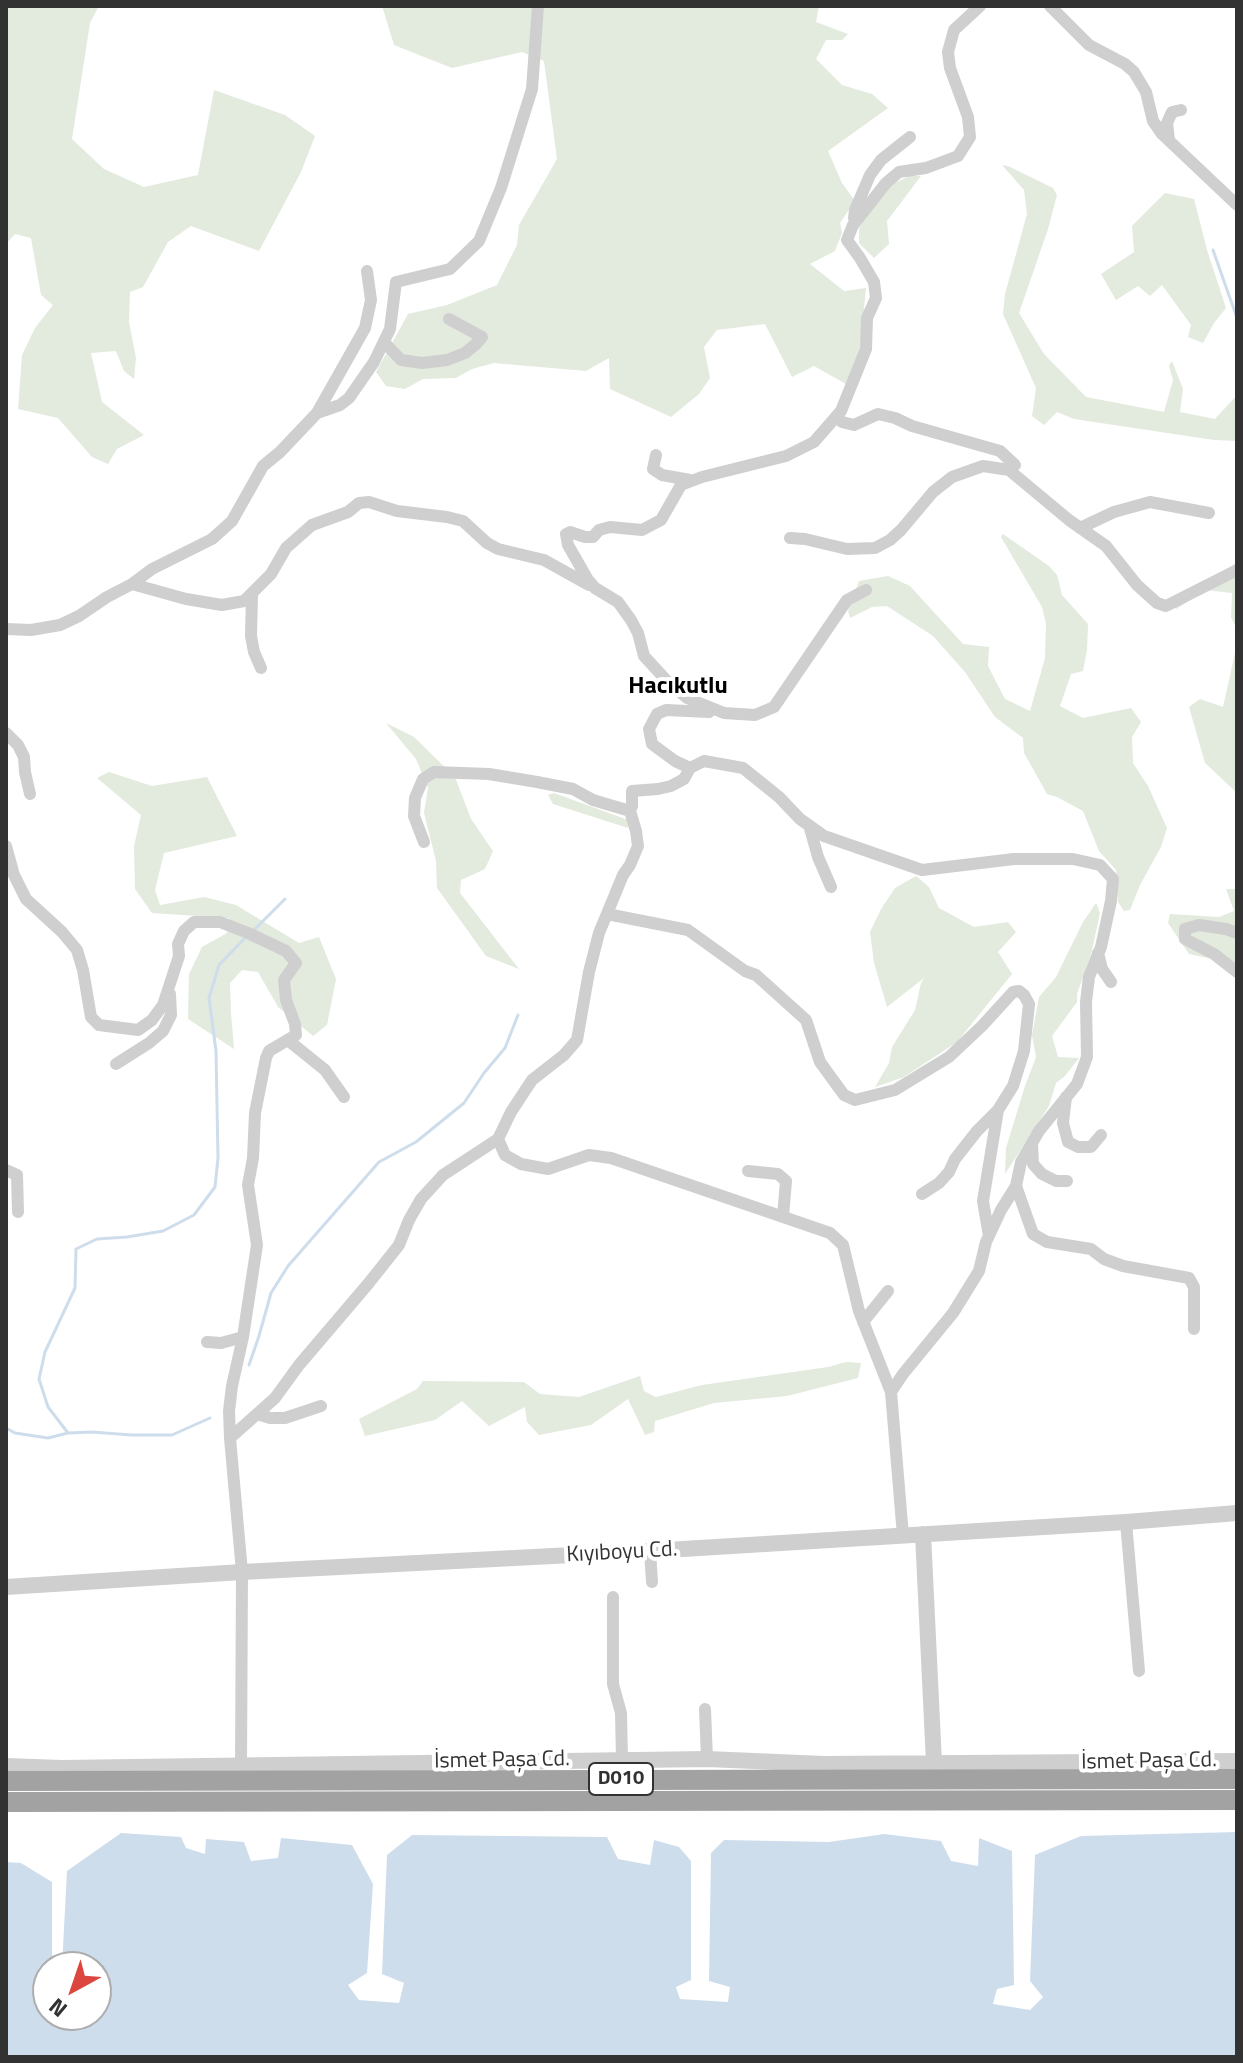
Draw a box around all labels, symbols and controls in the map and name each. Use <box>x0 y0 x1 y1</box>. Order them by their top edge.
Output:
district label: Hacıkutlu <box>628 673 728 701</box>
street label: Kıyıboyu Cd. <box>566 1537 678 1569</box>
street label: İsmet Paşa Cd. <box>434 1747 570 1775</box>
street label: İsmet Paşa Cd. <box>1081 1748 1217 1776</box>
road number: D010 <box>589 1763 653 1795</box>
north arrow <box>32 1951 112 2031</box>
text: N <box>41 1990 75 2026</box>

